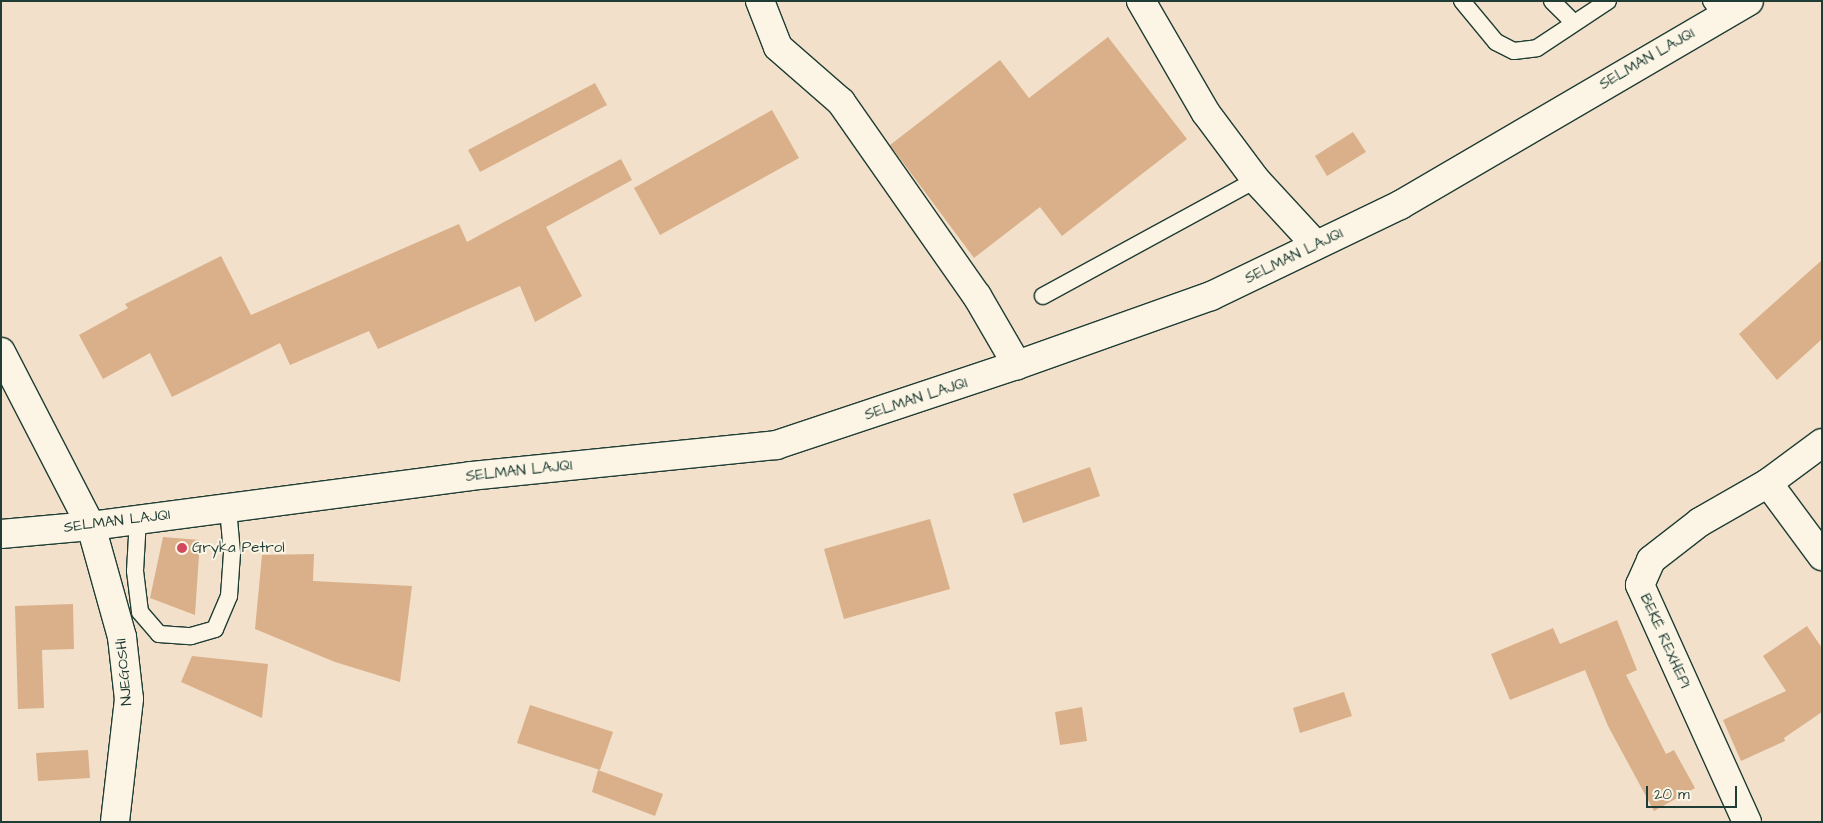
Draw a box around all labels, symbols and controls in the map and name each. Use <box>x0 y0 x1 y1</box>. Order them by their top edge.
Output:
street label: SELMAN LAJQI <box>1596 24 1698 94</box>
street label: SELMAN LAJQI <box>1242 224 1346 288</box>
street label: SELMAN LAJQI <box>862 374 970 424</box>
street label: SELMAN LAJQI <box>465 456 573 486</box>
street label: SELMAN LAJQI <box>63 506 171 536</box>
place label: Gryka Petrol <box>192 539 285 557</box>
marker: Gryka Petrol <box>176 542 188 554</box>
street label: BEKË REXHEPI <box>1636 591 1694 691</box>
street label: NJEGOSHI <box>112 638 136 706</box>
scale bar <box>1648 776 1739 808</box>
text: 20 m <box>1654 784 1690 805</box>

